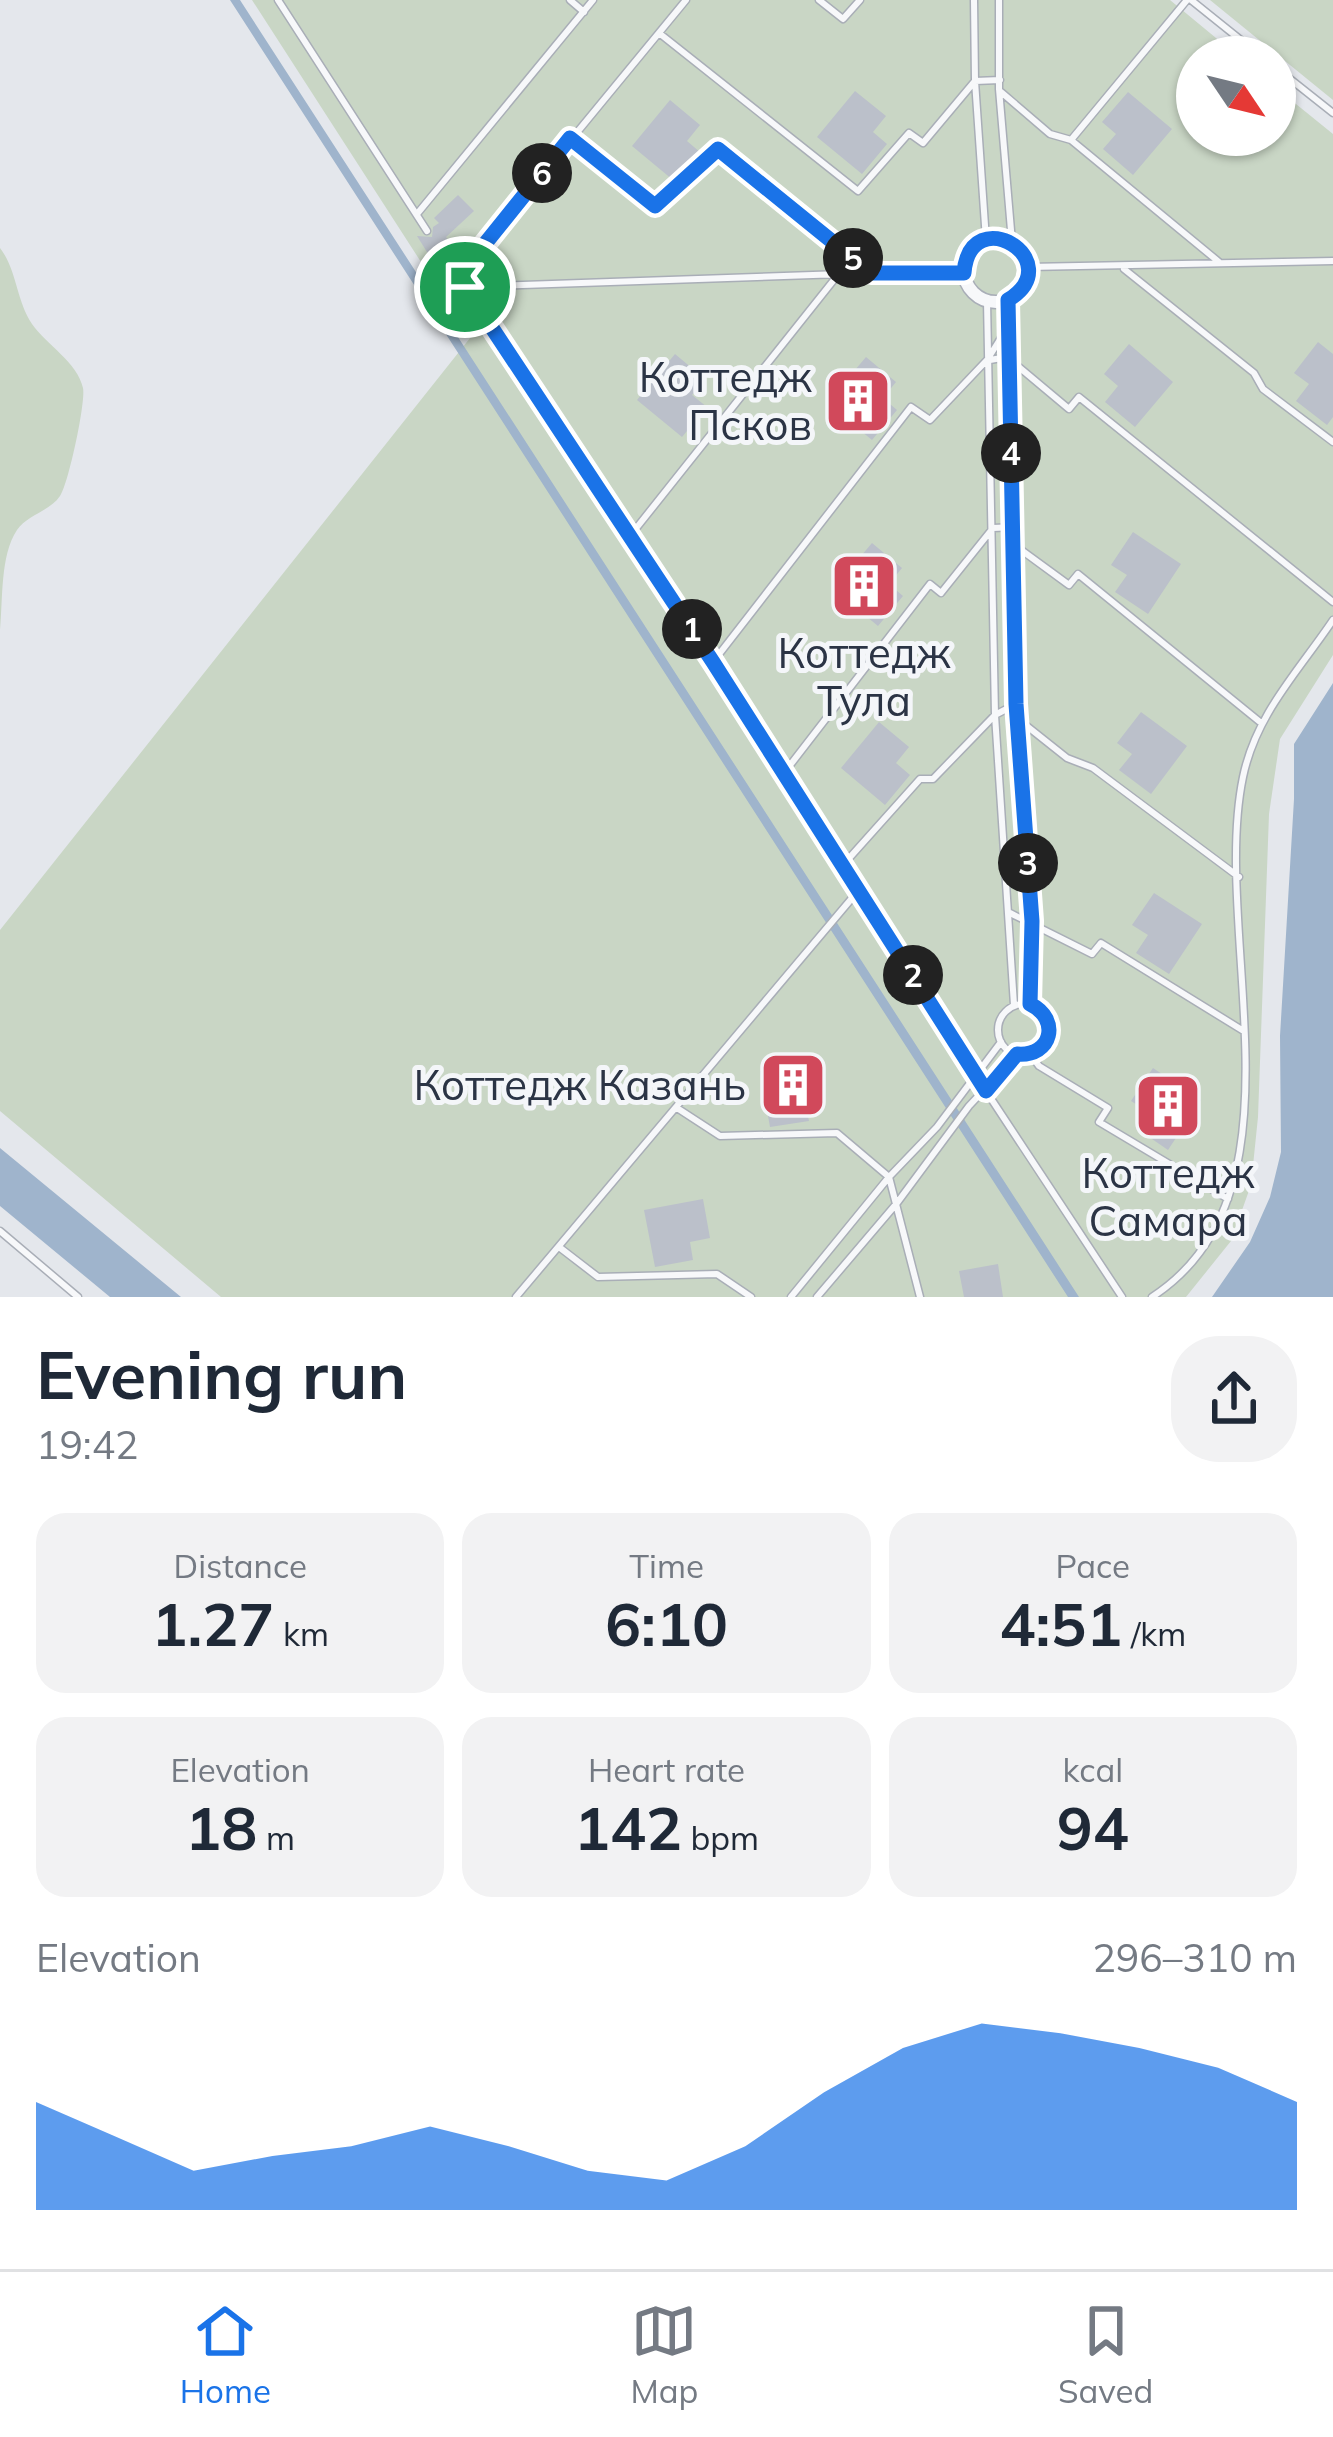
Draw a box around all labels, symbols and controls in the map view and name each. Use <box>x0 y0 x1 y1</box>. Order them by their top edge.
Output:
north arrow <box>1176 36 1296 156</box>
map controls <box>1176 36 1296 156</box>
pin: 6 <box>512 143 572 203</box>
text: 6 <box>532 152 552 193</box>
pin: 5 <box>823 228 883 288</box>
pin <box>414 236 516 338</box>
text: 5 <box>843 237 863 278</box>
icon: arrive <box>432 254 498 320</box>
place label: Коттедж Псков <box>639 350 812 451</box>
building icon: Коттедж Псков <box>823 366 893 436</box>
pin: 4 <box>981 423 1041 483</box>
text: 4 <box>1001 432 1021 473</box>
building icon: Коттедж Тула <box>829 551 899 621</box>
pin: 1 <box>662 599 722 659</box>
text: 1 <box>682 608 702 649</box>
place label: Коттедж Тула <box>777 626 951 727</box>
pin: 3 <box>998 833 1058 893</box>
text: 3 <box>1018 842 1038 883</box>
pin: 2 <box>883 945 943 1005</box>
text: 2 <box>903 954 923 995</box>
building icon: Коттедж Казань <box>758 1050 828 1120</box>
place label: Коттедж Казань <box>414 1058 746 1111</box>
building icon: Коттедж Самара <box>1133 1071 1203 1141</box>
place label: Коттедж Самара <box>1081 1146 1255 1247</box>
text: Evening run <box>36 1333 407 1416</box>
button: share <box>1171 1336 1297 1462</box>
text: 19:42 <box>36 1420 139 1469</box>
text: Distance <box>173 1545 307 1586</box>
text: Time <box>629 1545 704 1586</box>
text: Pace <box>1056 1545 1130 1586</box>
text: 1.27 <box>151 1586 274 1661</box>
text: 6:10 <box>605 1586 728 1661</box>
text: 4:51 <box>999 1586 1122 1661</box>
text: km <box>274 1613 329 1654</box>
text: /km <box>1122 1613 1186 1654</box>
text: Elevation <box>170 1749 310 1790</box>
text: Heart rate <box>588 1749 745 1790</box>
text: kcal <box>1063 1749 1123 1790</box>
text: 18 <box>185 1790 257 1865</box>
text: 142 <box>574 1790 682 1865</box>
text: 94 <box>1057 1790 1129 1865</box>
text: m <box>257 1817 295 1858</box>
text: bpm <box>682 1817 759 1858</box>
text: Elevation <box>36 1933 201 1982</box>
text: 296–310 m <box>1092 1933 1297 1982</box>
tab: Home <box>180 2298 271 2411</box>
tab: Map <box>630 2298 698 2411</box>
tab: Saved <box>1058 2298 1153 2411</box>

